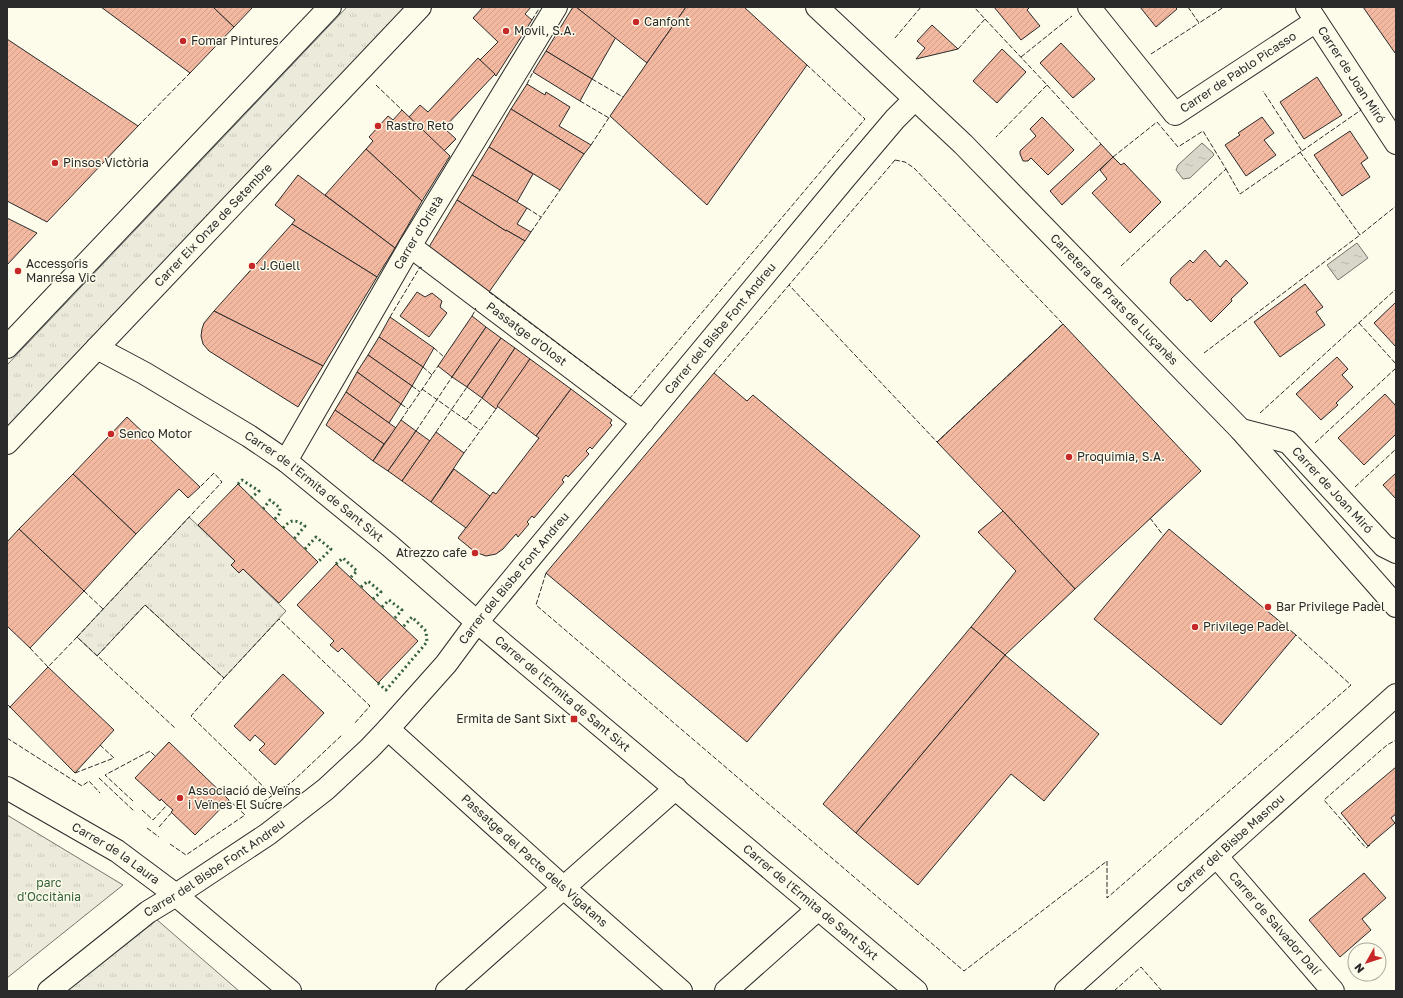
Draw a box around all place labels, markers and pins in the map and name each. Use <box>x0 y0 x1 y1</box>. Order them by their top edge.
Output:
place label: Canfont <box>644 14 690 29</box>
marker: Canfont <box>631 17 641 27</box>
place label: Movil, S.A. <box>514 23 575 38</box>
marker: Movil, S.A. <box>501 26 511 36</box>
place label: Fomar Pintures <box>191 33 279 48</box>
marker: Fomar Pintures <box>178 36 188 46</box>
place label: Rastro Reto <box>386 118 454 133</box>
marker: Rastro Reto <box>373 121 383 131</box>
place label: Pinsos Victòria <box>63 155 149 170</box>
marker: Pinsos Victòria <box>50 158 60 168</box>
place label: Accessoris Manresa Vic <box>26 256 96 285</box>
place label: J.Güell <box>260 258 300 273</box>
marker: J.Güell <box>247 261 257 271</box>
marker: Accessoris Manresa Vic <box>13 266 23 276</box>
place label: Senco Motor <box>119 426 192 441</box>
marker: Senco Motor <box>106 429 116 439</box>
place label: Proquimia, S.A. <box>1077 449 1165 464</box>
marker: Proquimia, S.A. <box>1064 452 1074 462</box>
place label: Atrezzo cafe <box>396 545 467 560</box>
marker: Atrezzo cafe <box>470 548 480 558</box>
place label: Bar Privilege Padel <box>1276 599 1385 614</box>
marker: Bar Privilege Padel <box>1263 602 1273 612</box>
place label: Privilege Padel <box>1203 619 1290 634</box>
marker: Privilege Padel <box>1190 622 1200 632</box>
place label: Ermita de Sant Sixt <box>456 712 566 726</box>
marker: Ermita de Sant Sixt <box>569 714 579 724</box>
place label: Associació de Veïns i Veïnes El Sucre <box>188 783 301 812</box>
marker: Associació de Veïns i Veïnes El Sucre <box>175 793 185 803</box>

